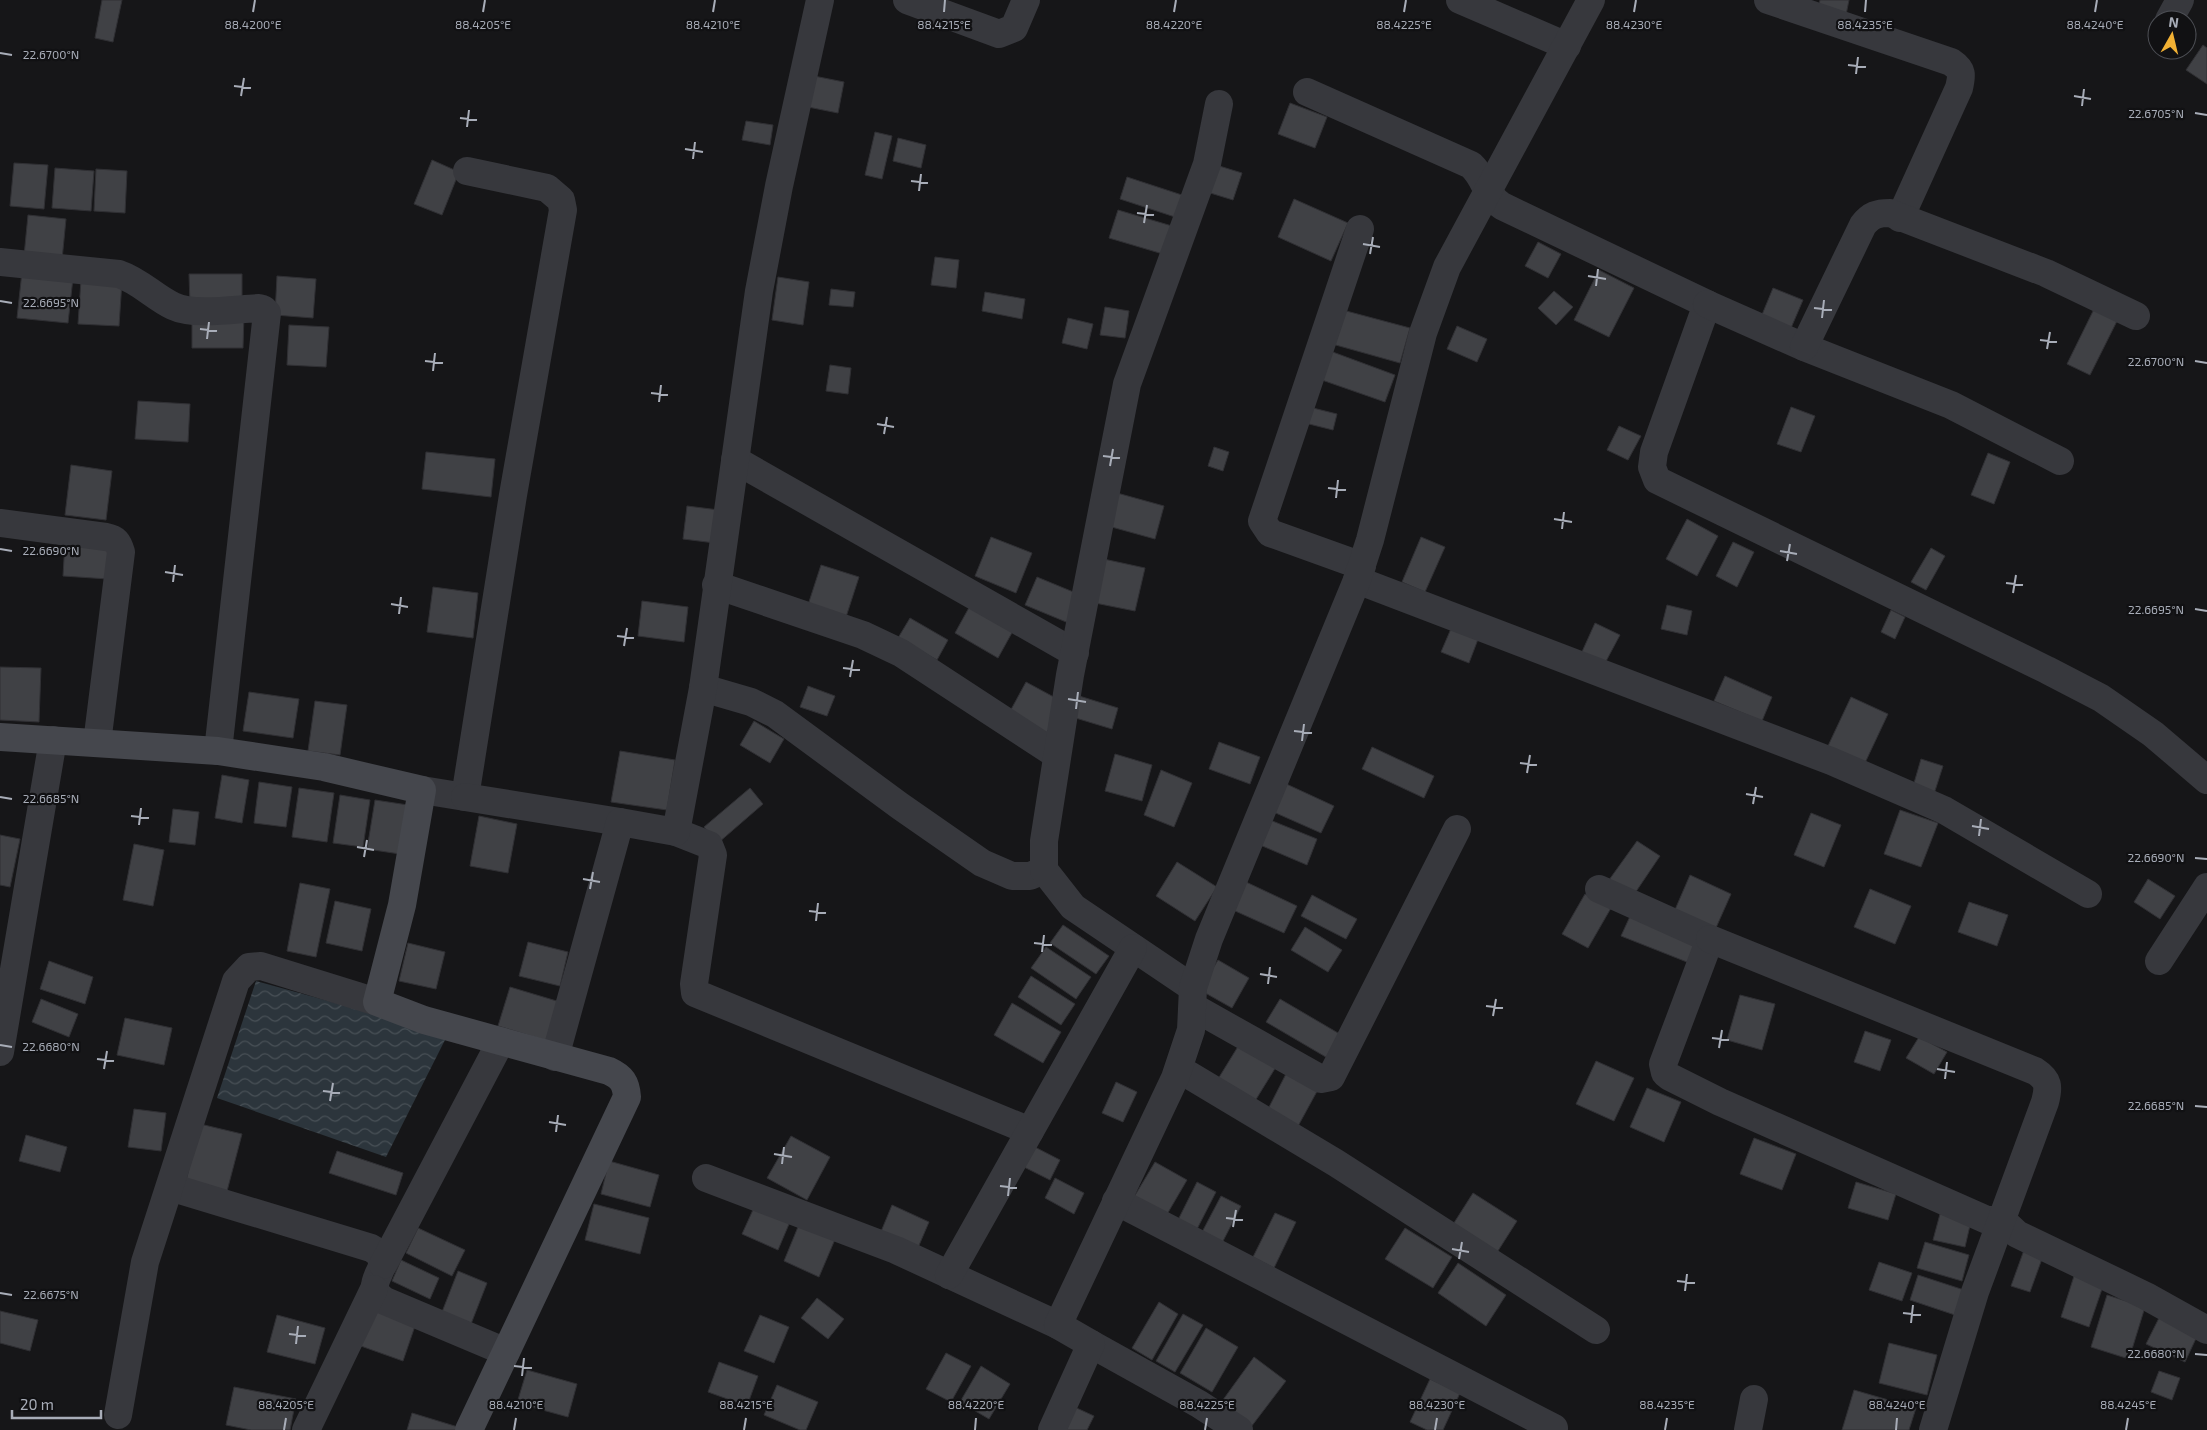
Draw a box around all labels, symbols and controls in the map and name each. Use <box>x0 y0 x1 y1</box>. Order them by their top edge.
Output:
north arrow <box>2147 10 2197 60</box>
text: N <box>2168 13 2180 31</box>
text: 88.4200°E <box>225 17 282 31</box>
text: 88.4205°E <box>455 17 511 31</box>
text: 88.4210°E <box>686 17 740 31</box>
text: 88.4215°E <box>917 17 971 31</box>
text: 88.4220°E <box>1146 17 1202 31</box>
text: 88.4225°E <box>1376 17 1432 31</box>
text: 88.4230°E <box>1606 17 1662 31</box>
text: 88.4235°E <box>1837 17 1893 31</box>
text: 88.4240°E <box>2066 17 2124 31</box>
text: 22.6700°N <box>23 47 79 61</box>
text: 22.6705°N <box>2128 106 2184 120</box>
text: 22.6695°N <box>23 295 79 309</box>
text: 22.6700°N <box>2128 354 2184 368</box>
text: 22.6690°N <box>23 543 79 557</box>
text: 22.6695°N <box>2128 602 2184 616</box>
text: 22.6685°N <box>23 791 79 805</box>
text: 22.6690°N <box>2128 850 2184 864</box>
text: 22.6680°N <box>22 1039 80 1053</box>
text: 22.6685°N <box>2128 1098 2184 1112</box>
text: 22.6675°N <box>23 1287 79 1301</box>
text: 22.6680°N <box>2127 1346 2185 1360</box>
scale bar <box>12 1388 101 1420</box>
text: 20 m <box>20 1395 54 1413</box>
text: 88.4205°E <box>258 1397 314 1411</box>
text: 88.4210°E <box>489 1397 543 1411</box>
text: 88.4215°E <box>719 1397 773 1411</box>
text: 88.4220°E <box>948 1397 1004 1411</box>
text: 88.4225°E <box>1179 1397 1235 1411</box>
text: 88.4230°E <box>1409 1397 1465 1411</box>
text: 88.4235°E <box>1639 1397 1695 1411</box>
text: 88.4240°E <box>1868 1397 1926 1411</box>
text: 88.4245°E <box>2100 1397 2156 1411</box>

